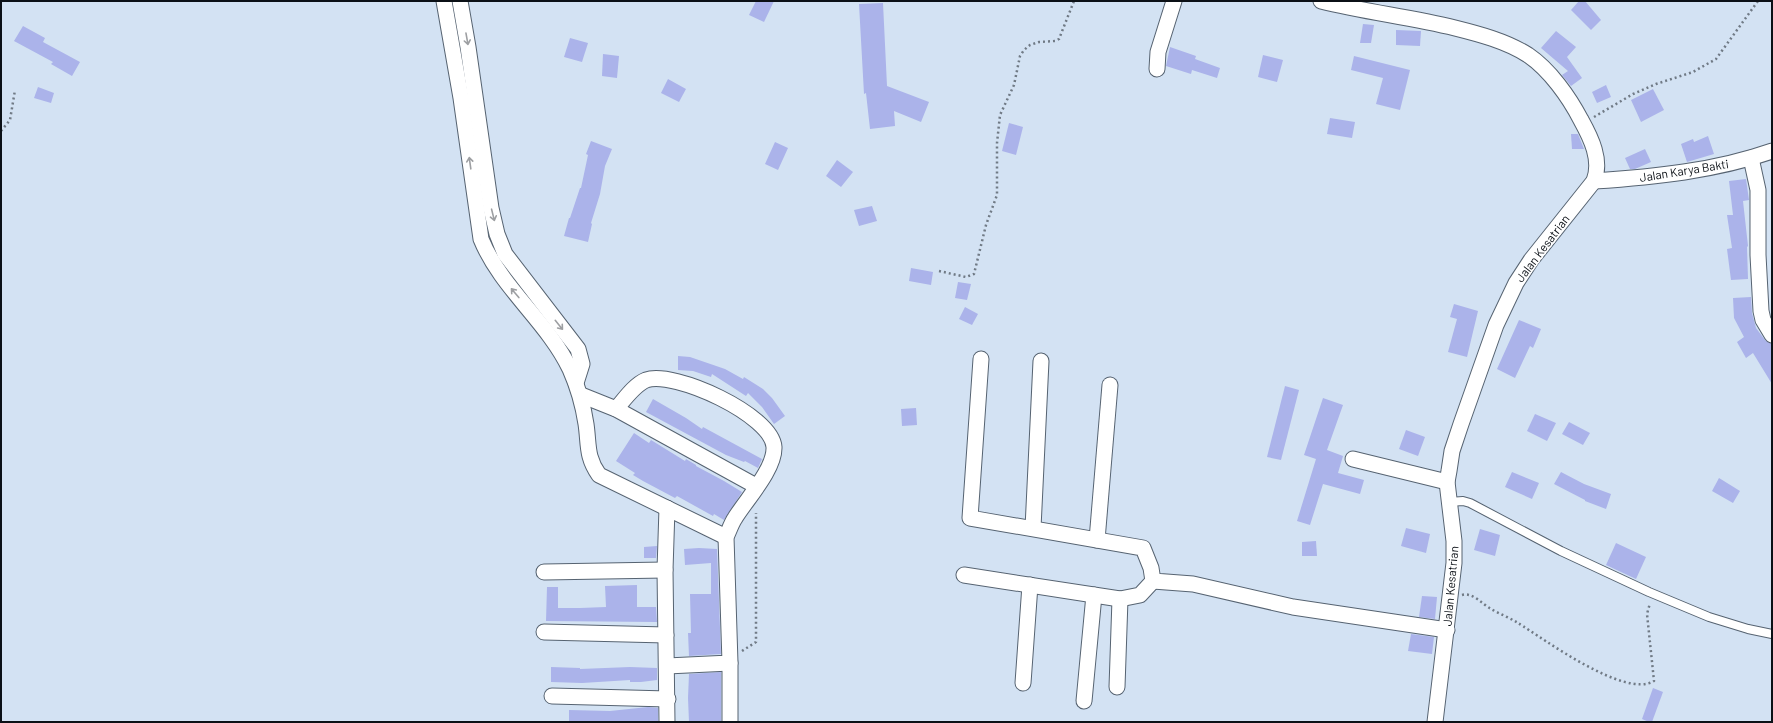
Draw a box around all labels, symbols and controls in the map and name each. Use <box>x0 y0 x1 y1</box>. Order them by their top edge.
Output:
one-way arrow <box>463 33 471 46</box>
street label: Jalan Karya Bakti <box>1638 156 1730 184</box>
one-way arrow <box>466 157 474 170</box>
one-way arrow <box>489 208 497 221</box>
street label: Jalan Kesatrian <box>1512 212 1572 284</box>
one-way arrow <box>511 288 520 299</box>
one-way arrow <box>555 319 564 330</box>
street label: Jalan Kesatrian <box>1440 545 1460 627</box>

